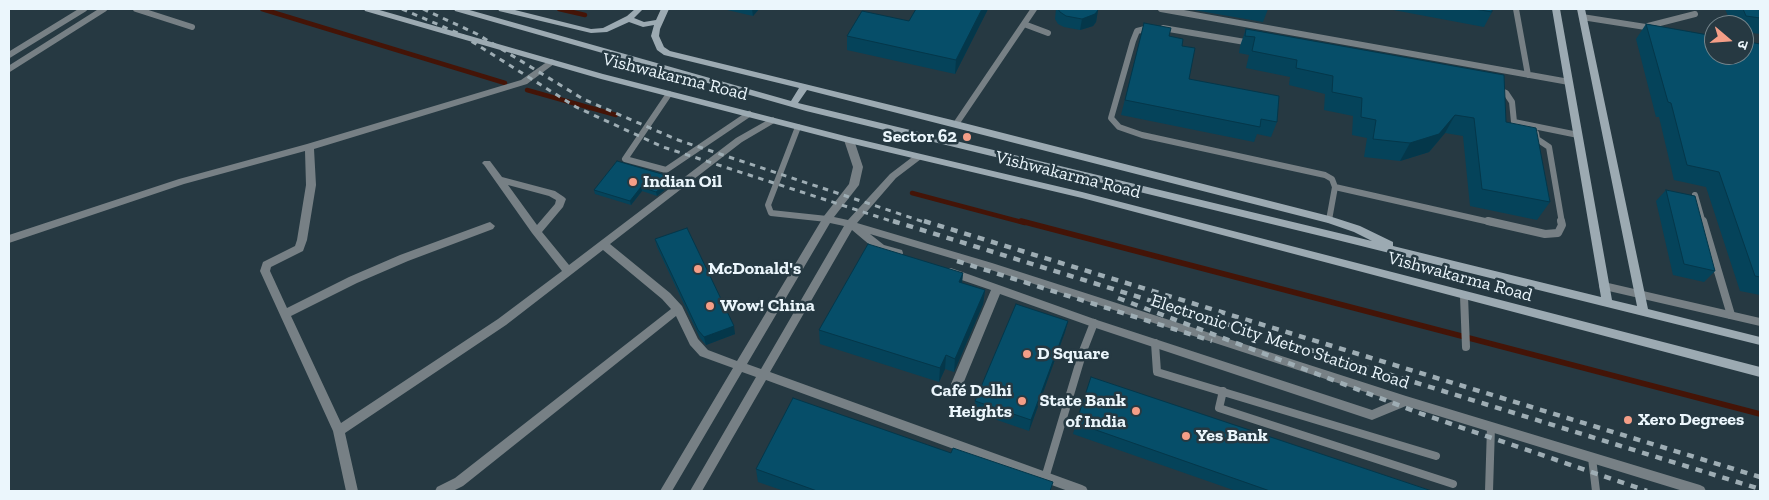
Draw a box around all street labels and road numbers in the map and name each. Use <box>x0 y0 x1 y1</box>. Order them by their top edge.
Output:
street label: Vishwakarma Road <box>600 48 750 106</box>
street label: Vishwakarma Road <box>993 146 1143 204</box>
street label: Vishwakarma Road <box>1385 247 1535 307</box>
street label: Electronic City Metro Station Road <box>1148 290 1412 394</box>

